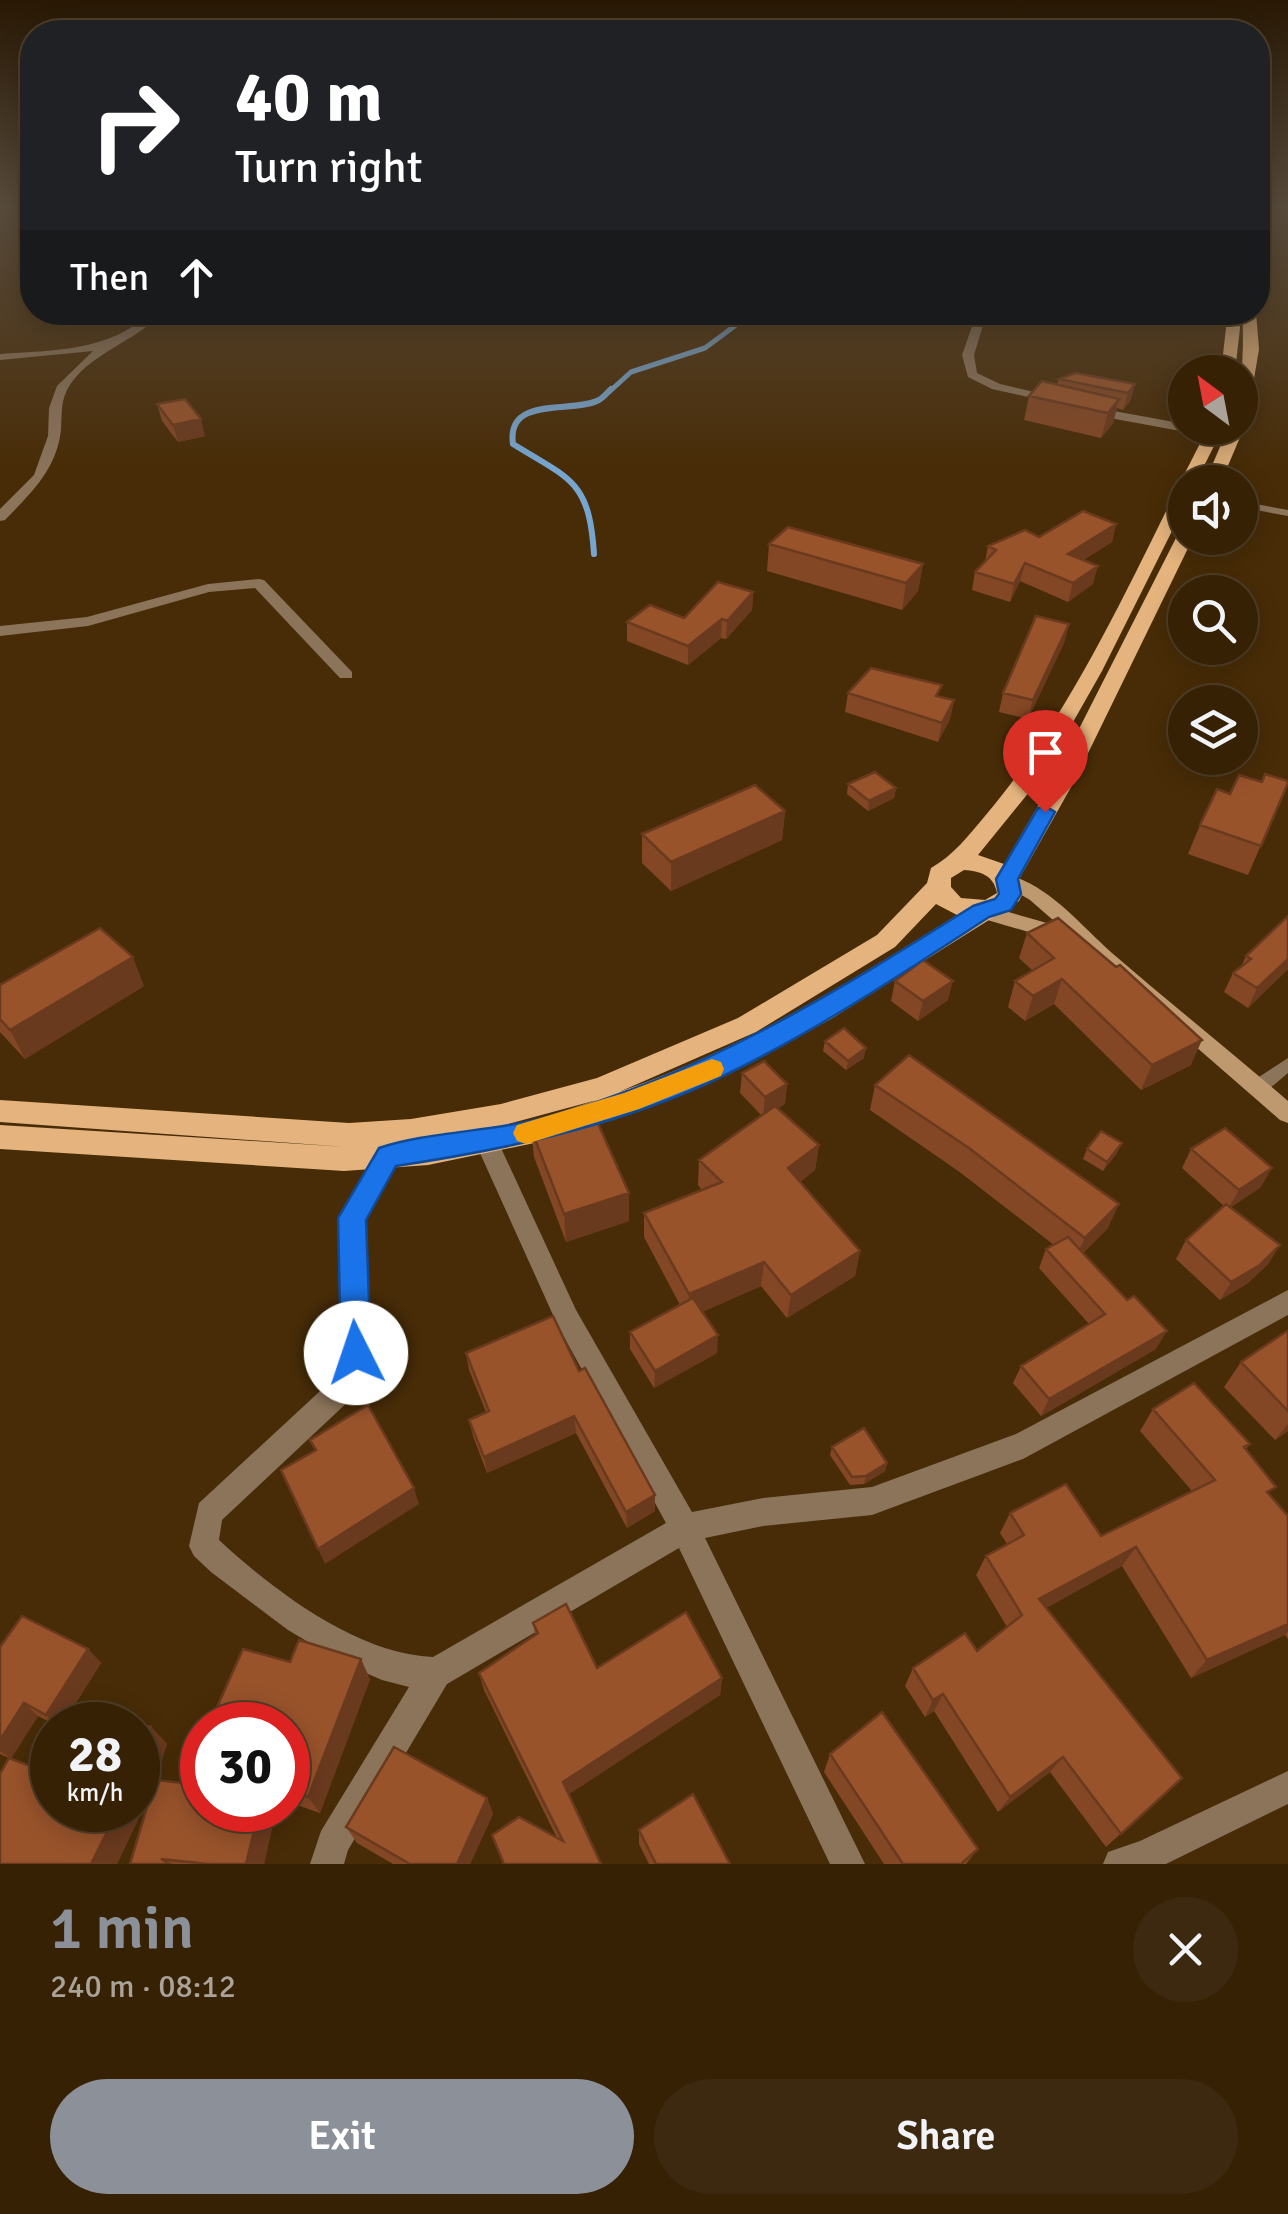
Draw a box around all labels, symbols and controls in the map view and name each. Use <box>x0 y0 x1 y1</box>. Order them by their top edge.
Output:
text: 40 m <box>235 54 383 140</box>
icon: right <box>70 60 200 190</box>
text: Turn right <box>235 140 423 195</box>
icon: ahead <box>169 250 224 305</box>
text: Then <box>70 254 149 301</box>
north arrow <box>1168 355 1258 445</box>
map controls <box>1168 355 1258 775</box>
button: sound <box>1168 465 1258 555</box>
button: search <box>1168 575 1258 665</box>
button: layers <box>1168 685 1258 775</box>
pin <box>1003 710 1088 813</box>
icon: arrive <box>1018 725 1073 780</box>
position arrow <box>304 1301 408 1405</box>
speed limit sign: 30 <box>180 1702 310 1832</box>
text: 28 <box>68 1724 122 1786</box>
text: km/h <box>67 1777 123 1808</box>
text: 1 min <box>50 1892 194 1966</box>
button: close <box>1133 1897 1238 2002</box>
text: 240 m · 08:12 <box>50 1967 236 2006</box>
button: Exit <box>50 2079 634 2194</box>
button: Share <box>654 2079 1238 2194</box>

